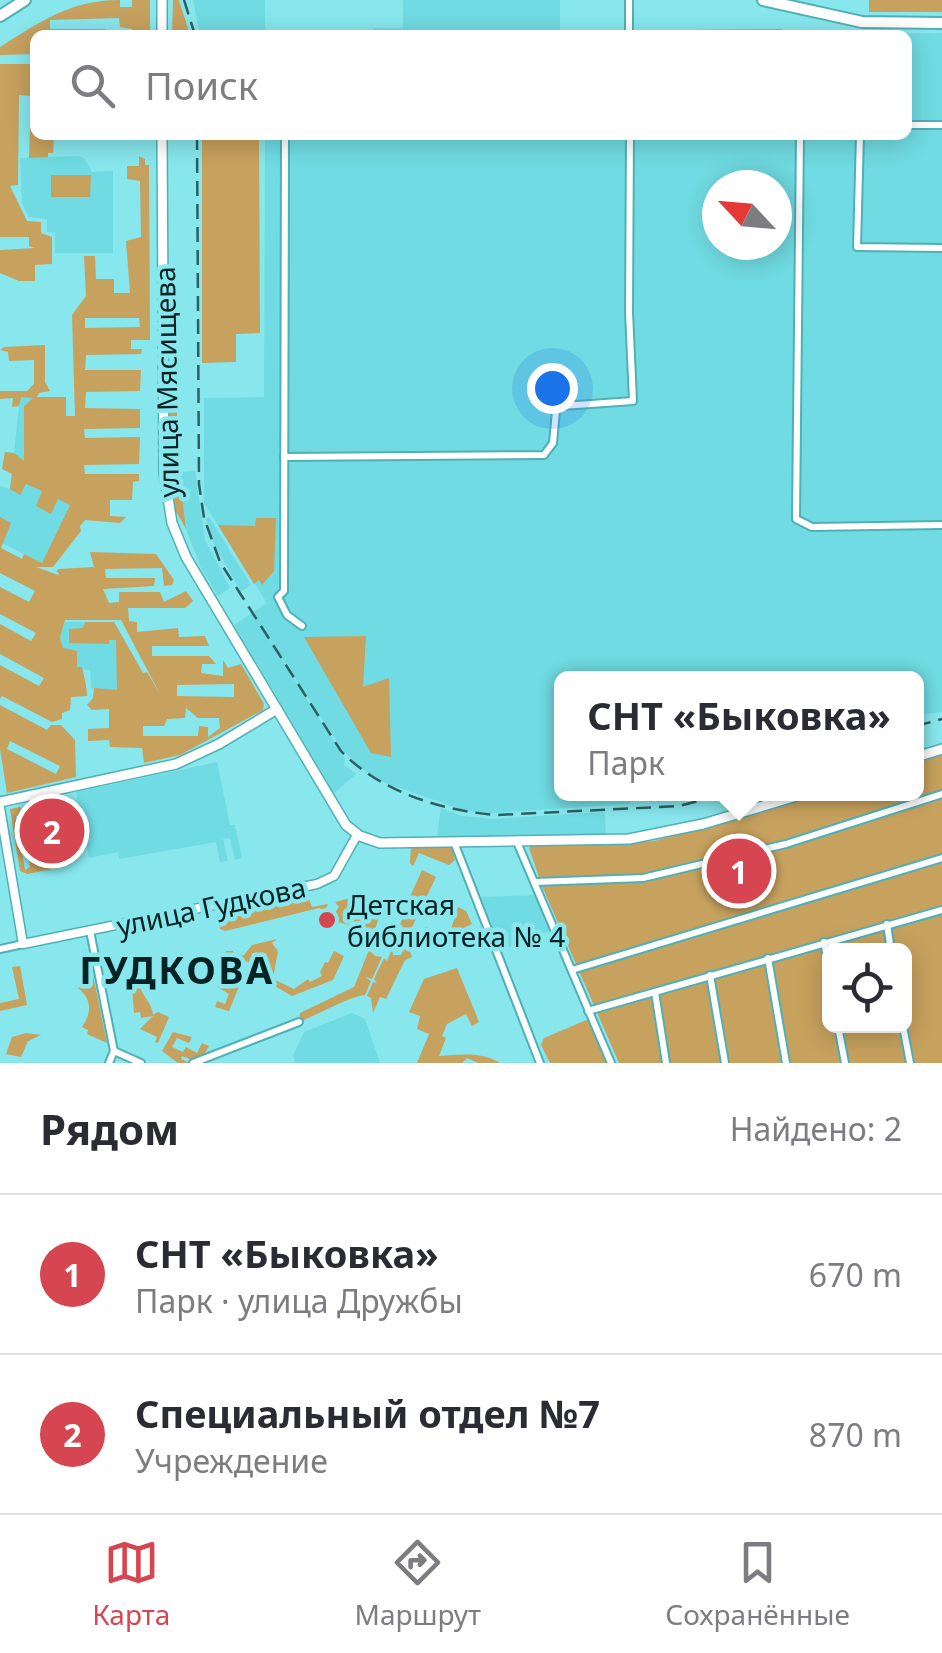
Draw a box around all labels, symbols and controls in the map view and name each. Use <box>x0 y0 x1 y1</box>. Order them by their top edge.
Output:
search box <box>30 30 912 140</box>
icon: search <box>65 58 120 113</box>
text: Поиск <box>145 59 258 111</box>
north arrow <box>702 170 792 260</box>
street label: улица Мясищева <box>145 266 187 498</box>
your location <box>527 363 578 414</box>
popup <box>554 671 924 801</box>
text: СНТ «Быковка» <box>587 689 891 741</box>
text: Парк <box>587 741 665 784</box>
pin: 2 <box>20 794 84 868</box>
pin: 1 <box>706 834 772 908</box>
street label: улица Гудкова <box>113 867 309 945</box>
place label: Детская библиотека № 4 <box>347 885 565 955</box>
marker: Детская библиотека № 4 <box>316 909 338 931</box>
district label: ГУДКОВА <box>79 943 275 995</box>
map controls <box>822 943 912 1033</box>
button: locate <box>822 943 912 1033</box>
text: Рядом <box>40 1100 179 1157</box>
text: Найдено: 2 <box>730 1107 902 1150</box>
text: СНТ «Быковка» <box>135 1227 439 1279</box>
text: 1 <box>63 1253 82 1296</box>
text: 670 m <box>809 1253 902 1296</box>
text: Парк · улица Дружбы <box>135 1279 463 1322</box>
text: Специальный отдел №7 <box>135 1387 600 1439</box>
text: 2 <box>63 1413 82 1456</box>
text: 870 m <box>809 1413 902 1456</box>
text: Учреждение <box>135 1439 328 1482</box>
tab: Карта <box>92 1535 170 1633</box>
tab: Маршрут <box>355 1535 481 1633</box>
tab: Сохранённые <box>665 1535 850 1633</box>

